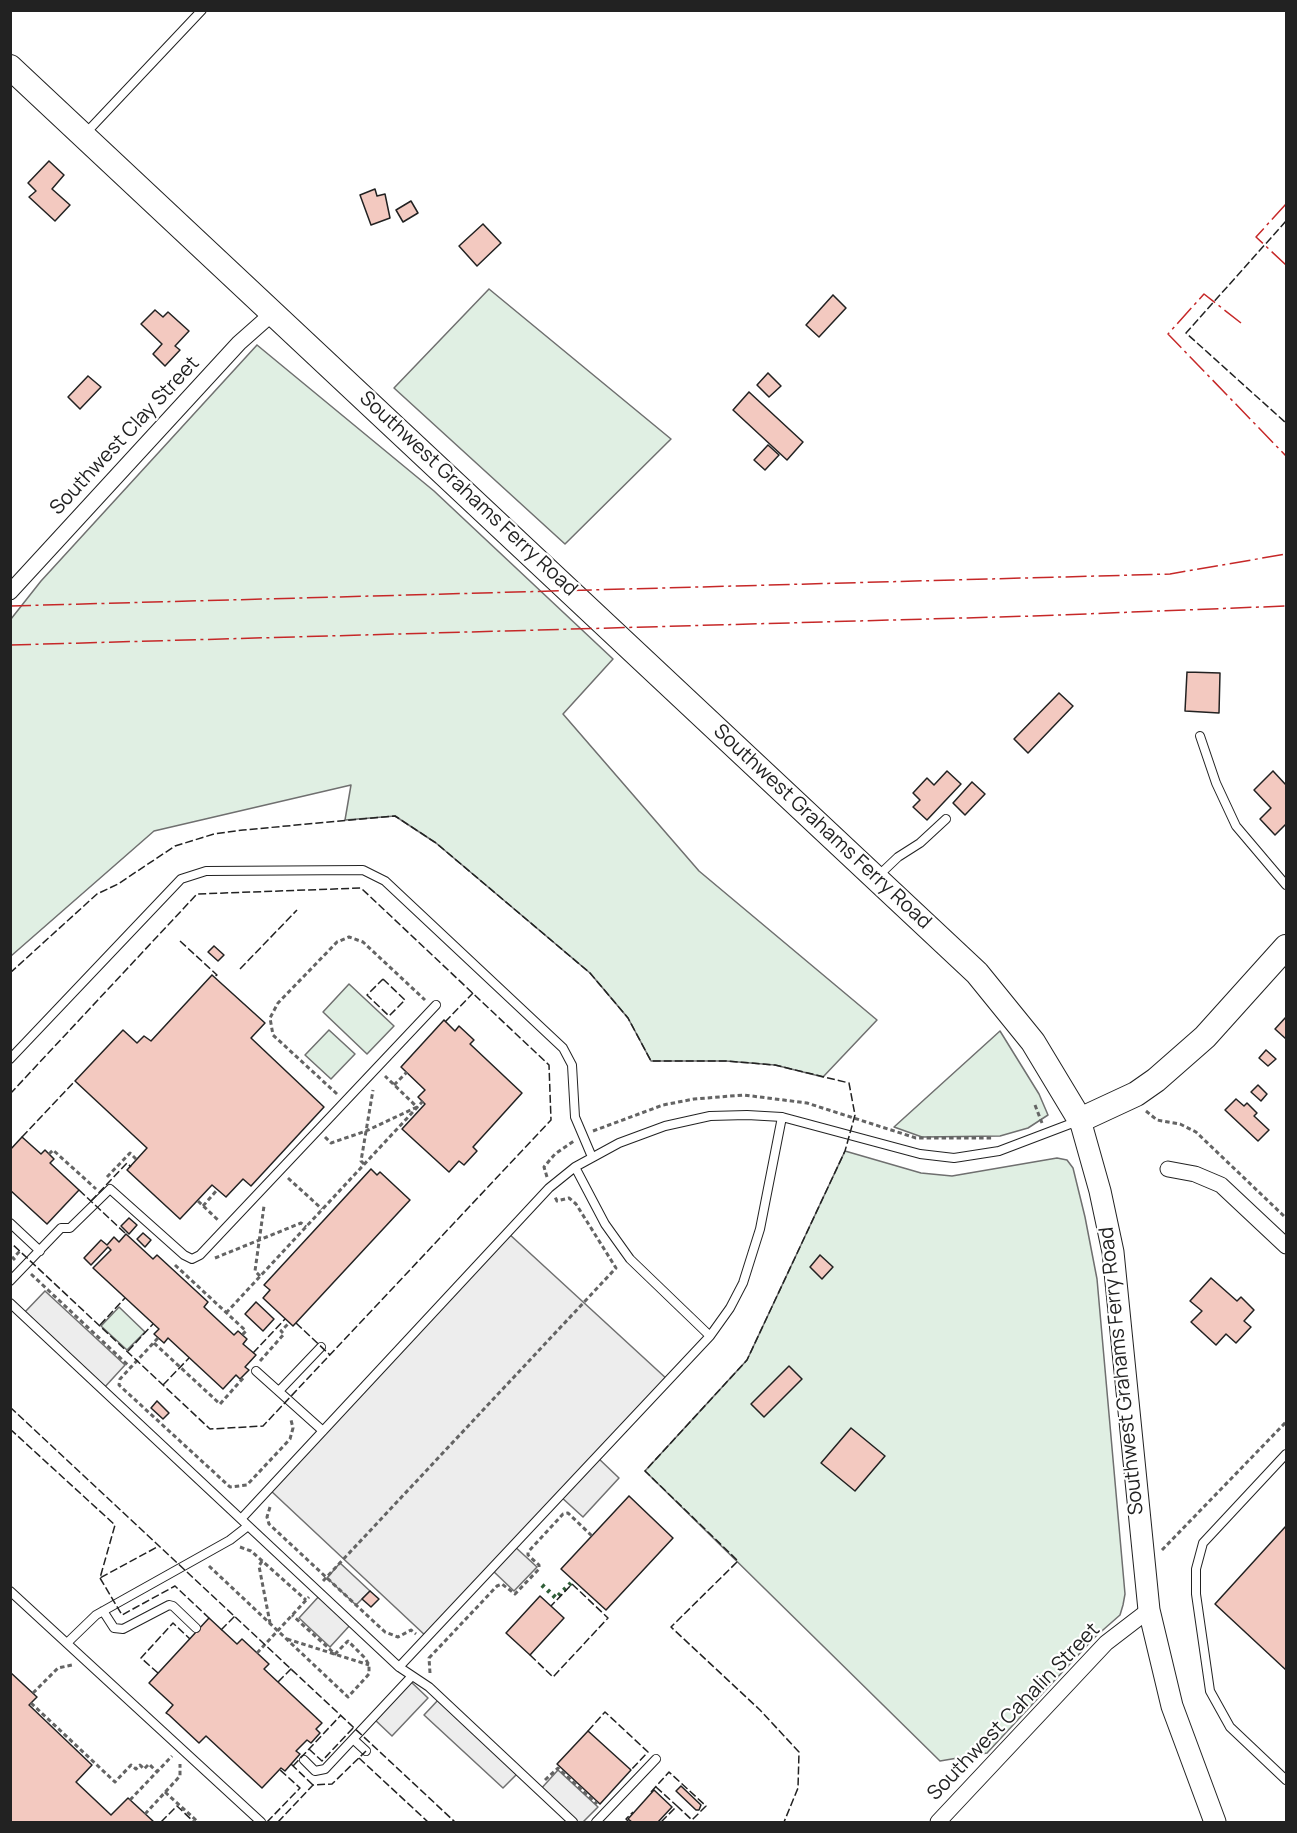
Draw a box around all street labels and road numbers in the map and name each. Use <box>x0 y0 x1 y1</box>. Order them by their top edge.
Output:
street label: Southwest Clay Street <box>45 352 205 520</box>
street label: Southwest Grahams Ferry Road <box>354 387 582 601</box>
street label: Southwest Grahams Ferry Road <box>708 720 936 934</box>
street label: Southwest Grahams Ferry Road <box>1095 1226 1149 1516</box>
street label: Southwest Cahalin Street <box>923 1618 1105 1806</box>

